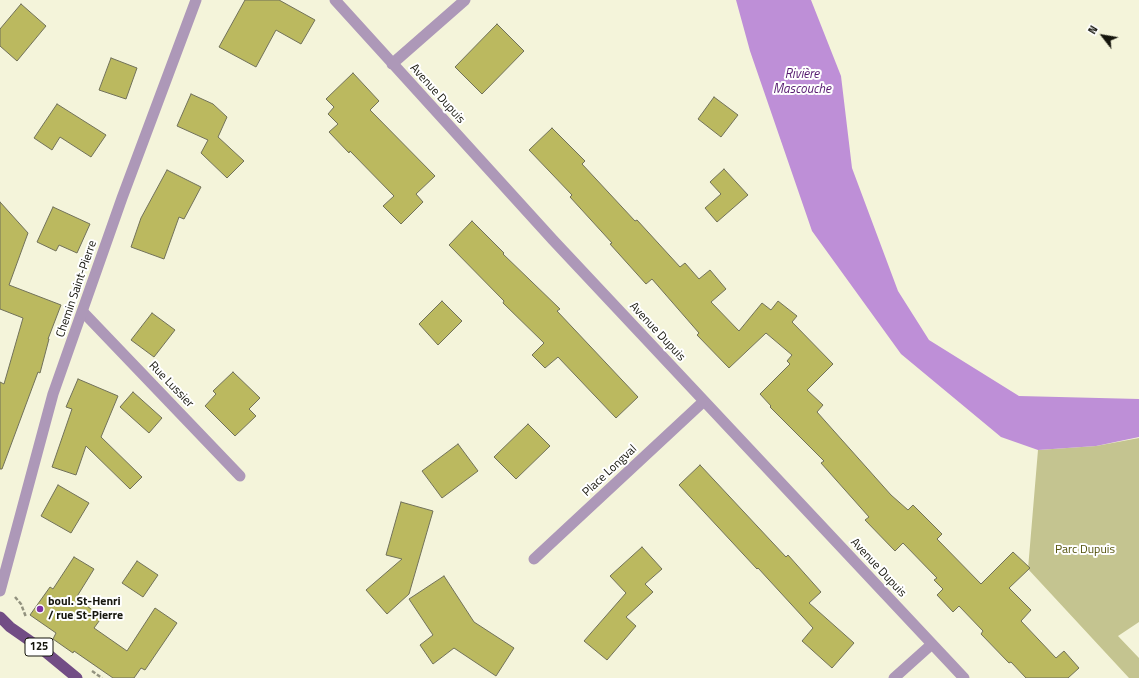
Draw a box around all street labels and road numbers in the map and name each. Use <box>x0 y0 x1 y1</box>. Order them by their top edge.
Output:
street label: Avenue Dupuis <box>406 61 468 127</box>
street label: Chemin Saint-Pierre <box>54 239 100 339</box>
street label: Avenue Dupuis <box>626 300 688 364</box>
street label: Rue Lussier <box>146 359 196 411</box>
street label: Place Longval <box>580 442 640 500</box>
street label: Avenue Dupuis <box>847 536 909 600</box>
road number: 125 <box>25 638 53 656</box>

